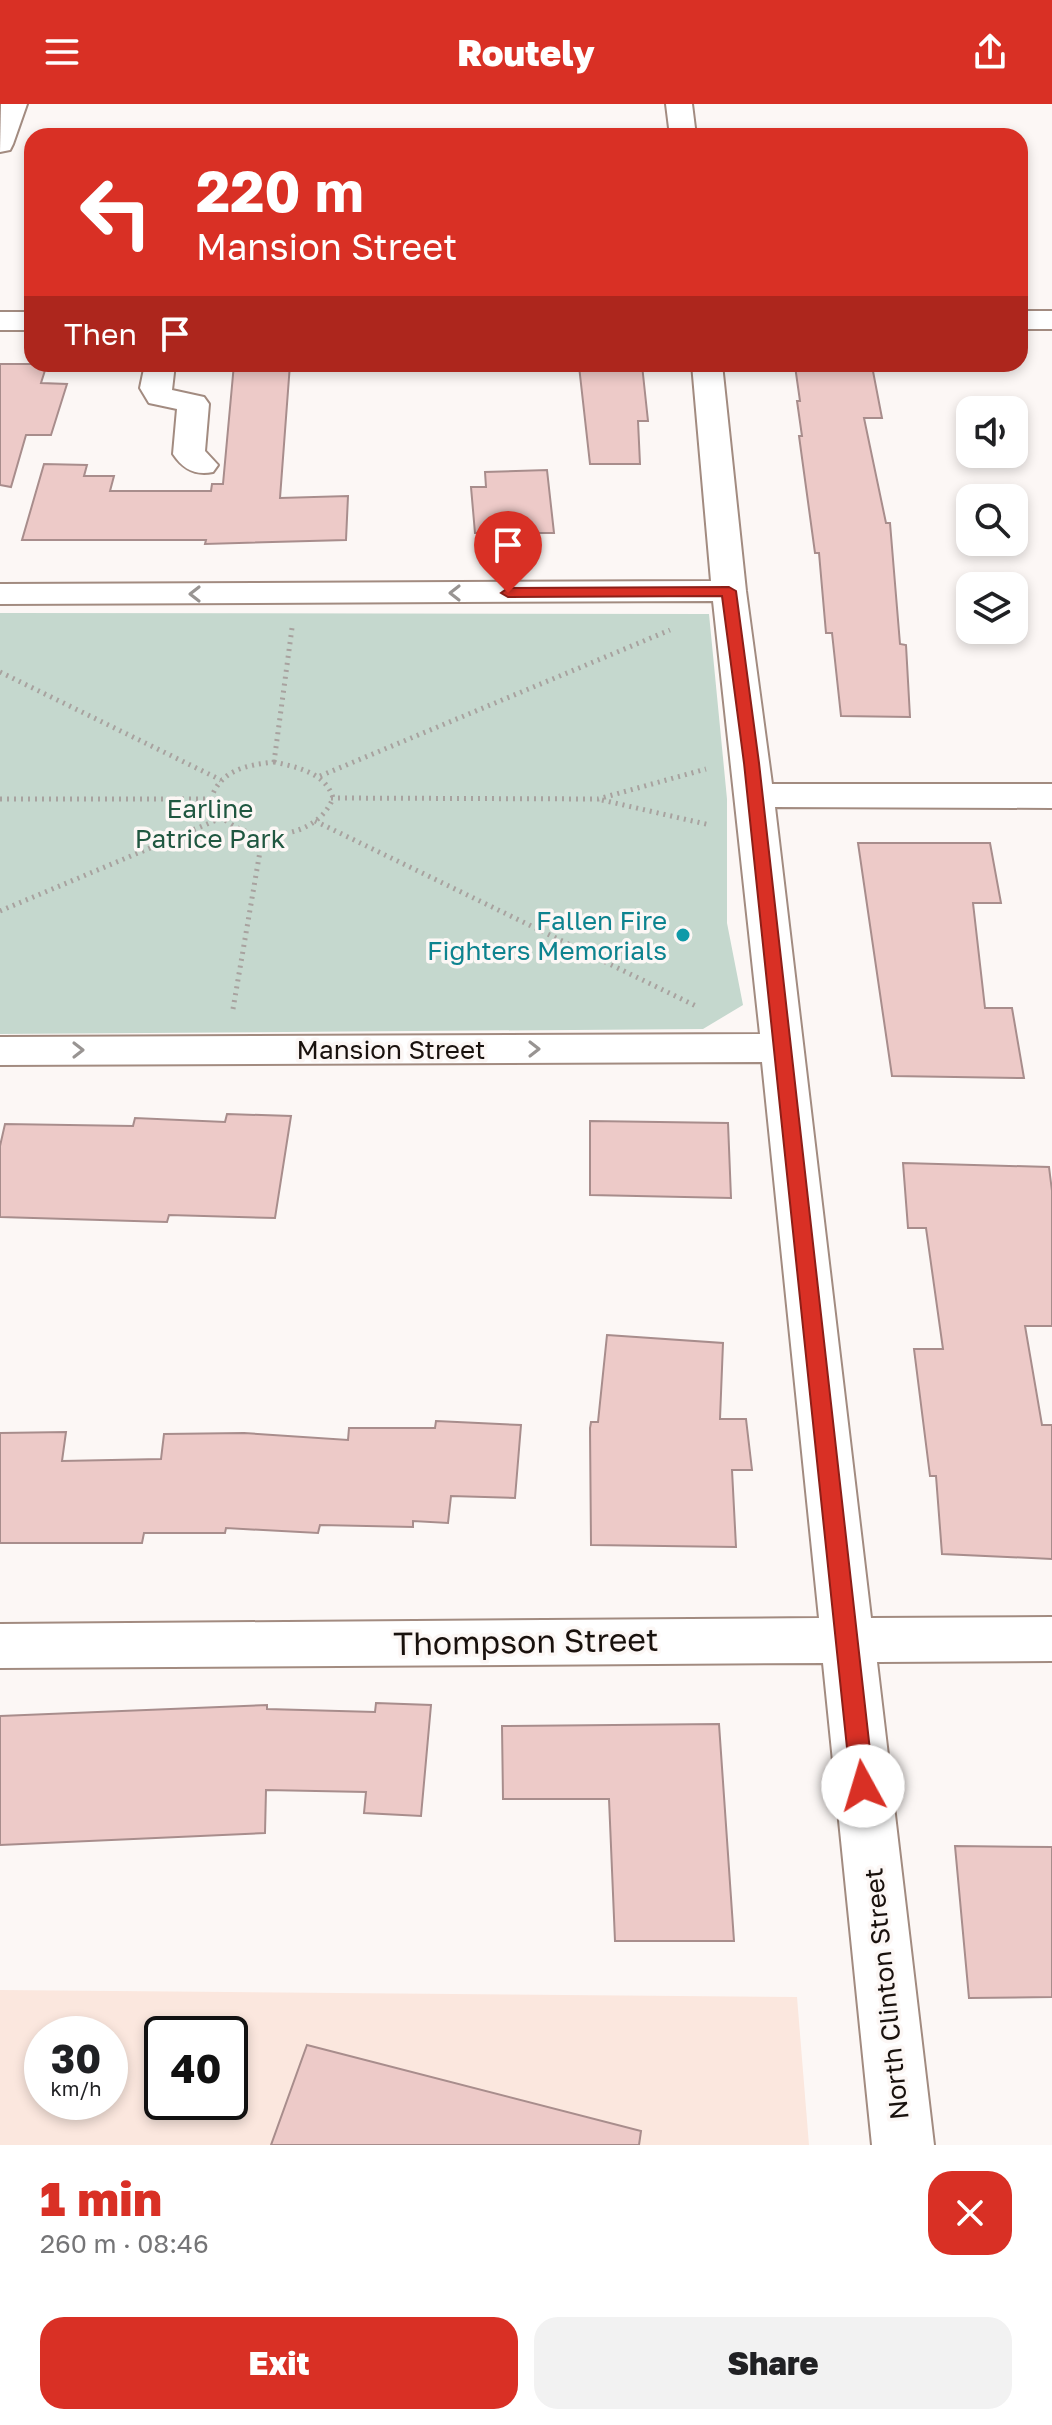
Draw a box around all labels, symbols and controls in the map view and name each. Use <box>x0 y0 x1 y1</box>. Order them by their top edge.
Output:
icon: menu <box>40 30 84 74</box>
icon: share <box>968 30 1012 74</box>
text: Routely <box>457 31 595 74</box>
text: 220 m <box>196 157 364 224</box>
icon: left <box>64 160 168 264</box>
text: Mansion Street <box>196 225 457 268</box>
icon: arrive <box>153 312 197 356</box>
text: Then <box>64 316 137 352</box>
map controls <box>956 396 1028 644</box>
button: sound <box>956 396 1028 468</box>
button: search <box>956 484 1028 556</box>
pin <box>474 511 542 593</box>
icon: arrive <box>486 523 530 567</box>
button: layers <box>956 572 1028 644</box>
one-way arrow <box>448 584 461 602</box>
one-way arrow <box>188 585 201 603</box>
park label: Earline Patrice Park <box>135 793 286 854</box>
place label: Fallen Fire Fighters Memorials <box>427 905 667 966</box>
marker: Fallen Fire Fighters Memorials <box>674 926 692 944</box>
street label: Mansion Street <box>297 1034 485 1065</box>
one-way arrow <box>528 1040 541 1058</box>
one-way arrow <box>72 1041 85 1059</box>
street label: Thompson Street <box>393 1620 659 1662</box>
position arrow <box>821 1744 905 1828</box>
street label: North Clinton Street <box>857 1867 915 2121</box>
speed limit sign: 40 <box>144 2016 248 2120</box>
text: 30 <box>51 2034 101 2082</box>
text: km/h <box>51 2076 101 2100</box>
text: 1 min <box>40 2169 162 2227</box>
button: close <box>928 2171 1012 2255</box>
text: 260 m · 08:46 <box>40 2228 209 2259</box>
button: Exit <box>40 2317 518 2409</box>
button: Share <box>534 2317 1012 2409</box>

